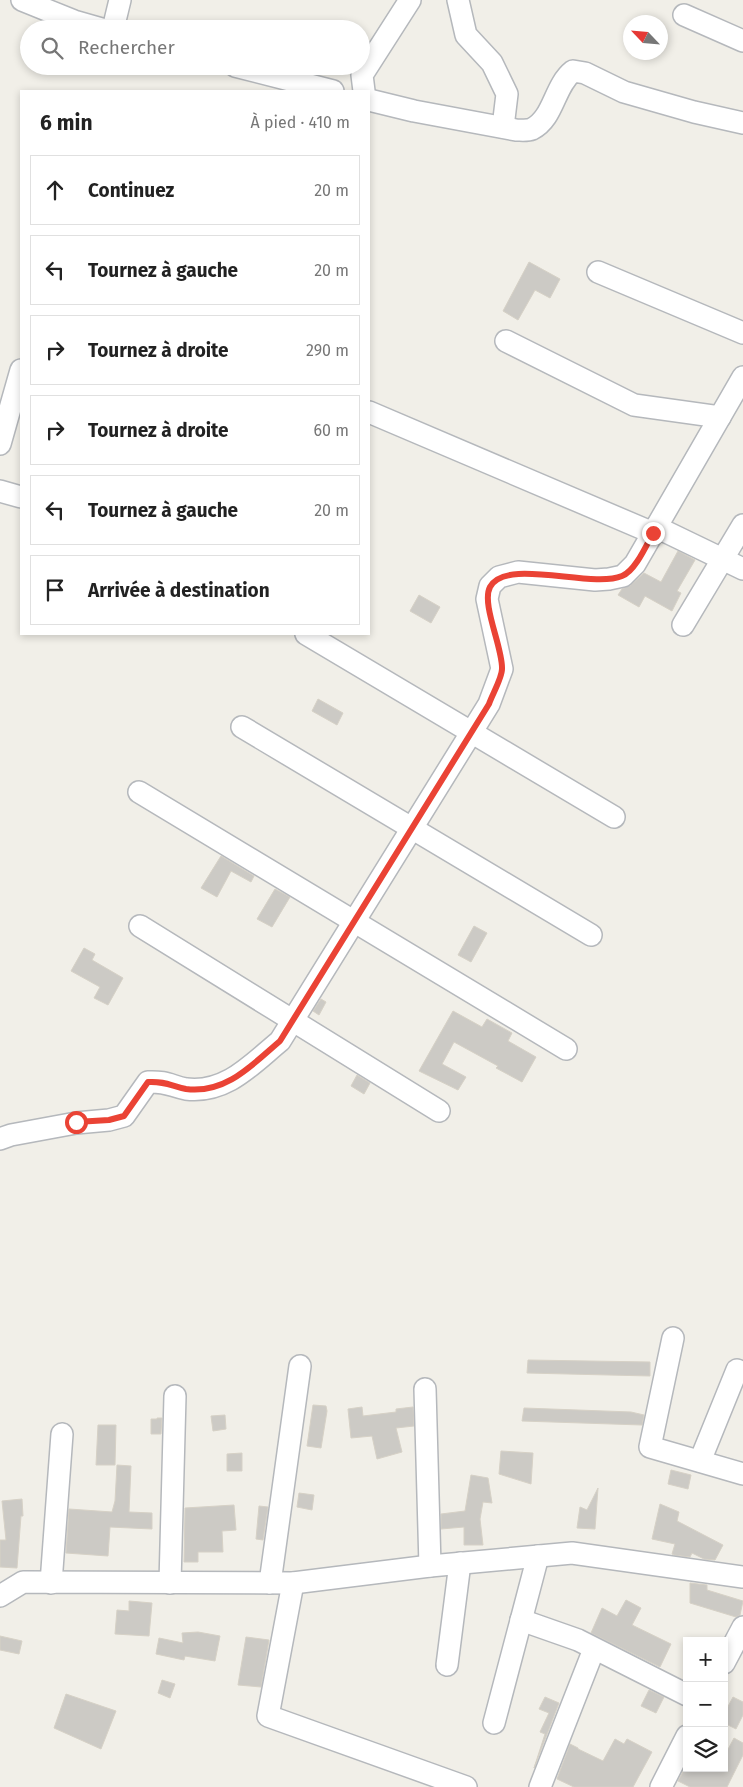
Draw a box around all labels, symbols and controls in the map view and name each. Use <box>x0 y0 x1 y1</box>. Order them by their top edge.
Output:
north arrow <box>623 15 668 60</box>
search box <box>20 20 370 75</box>
icon: search <box>38 34 66 62</box>
text: Rechercher <box>78 36 175 59</box>
text: 6 min <box>40 110 93 136</box>
text: À pied · 410 m <box>251 113 350 132</box>
icon: ahead <box>41 176 69 204</box>
text: Continuez <box>88 179 174 202</box>
text: 20 m <box>314 181 349 200</box>
icon: left <box>41 256 69 284</box>
text: Tournez à gauche <box>88 259 238 282</box>
text: 20 m <box>314 261 349 280</box>
icon: right <box>41 336 69 364</box>
text: Tournez à droite <box>88 339 229 362</box>
text: 290 m <box>306 341 349 360</box>
icon: right <box>41 416 69 444</box>
text: Tournez à droite <box>88 419 229 442</box>
text: 60 m <box>314 421 349 440</box>
icon: left <box>41 496 69 524</box>
text: Tournez à gauche <box>88 499 238 522</box>
text: 20 m <box>314 501 349 520</box>
route end <box>642 522 665 545</box>
icon: arrive <box>41 576 69 604</box>
text: Arrivée à destination <box>88 579 270 602</box>
route start <box>65 1111 88 1134</box>
map controls <box>683 1637 728 1772</box>
button: + <box>683 1637 728 1682</box>
button: − <box>683 1682 728 1727</box>
button: layers <box>683 1727 728 1772</box>

